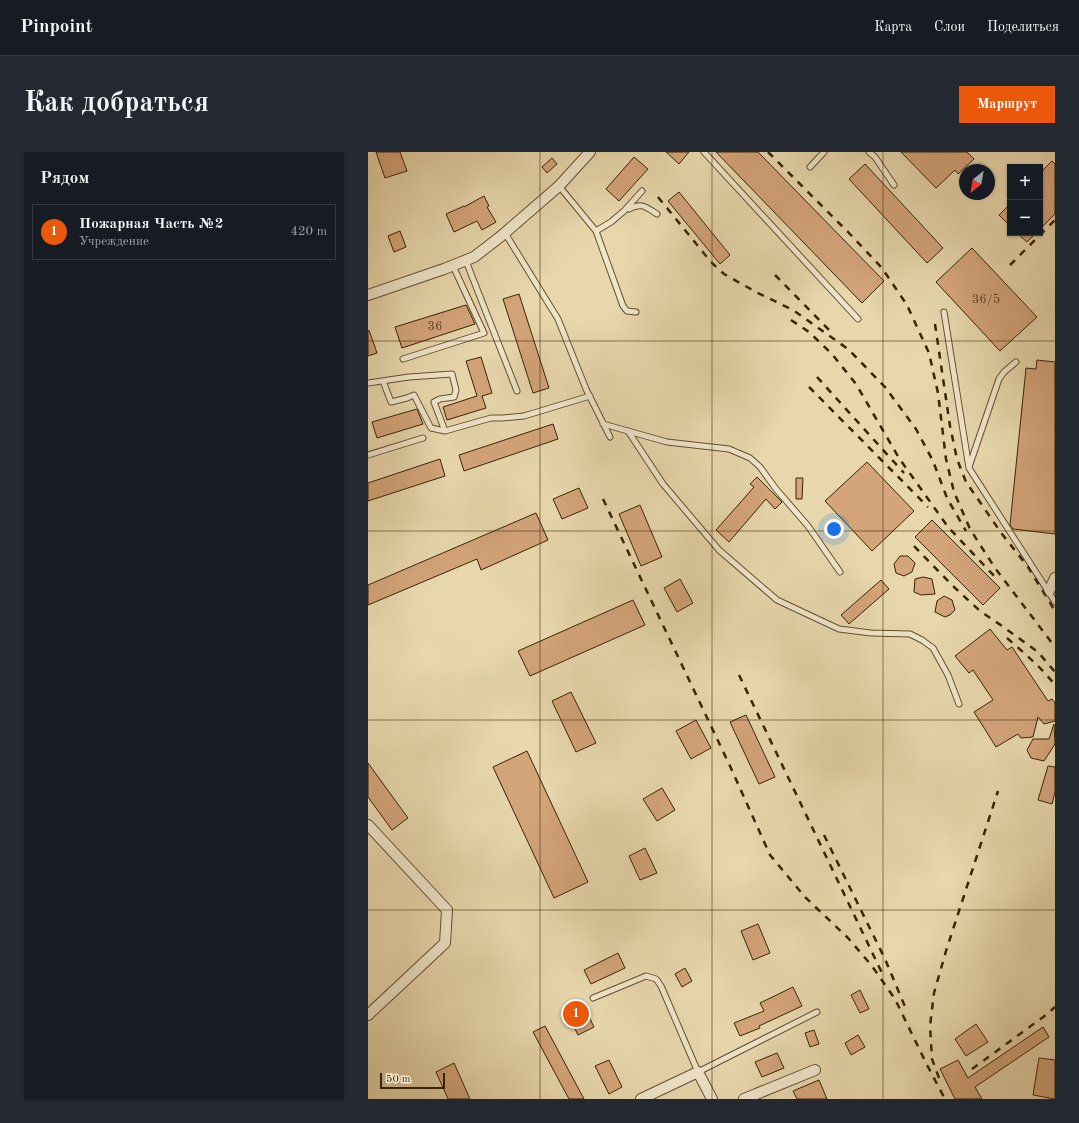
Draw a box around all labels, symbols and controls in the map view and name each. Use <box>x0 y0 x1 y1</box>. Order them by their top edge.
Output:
text: Pinpoint <box>20 18 93 37</box>
text: Карта <box>874 20 912 34</box>
text: Слои <box>934 20 965 34</box>
text: Поделиться <box>987 20 1059 34</box>
button: Маршрут <box>959 86 1055 123</box>
text: Как добраться <box>24 90 209 118</box>
north arrow <box>959 164 995 200</box>
map controls <box>1007 164 1043 236</box>
button: + <box>1007 164 1043 200</box>
text: Рядом <box>40 170 89 187</box>
button: − <box>1007 200 1043 236</box>
text: Пожарная Часть №2 <box>79 217 224 232</box>
text: 1 <box>50 225 58 238</box>
text: 420 m <box>290 225 327 238</box>
text: Учреждение <box>79 235 149 248</box>
house number: 36/5 <box>972 293 1000 306</box>
house number: 36 <box>427 320 443 333</box>
your location <box>824 519 844 539</box>
pin: 1 <box>563 999 589 1029</box>
scale bar <box>380 1071 445 1090</box>
text: 50 m <box>386 1074 411 1085</box>

